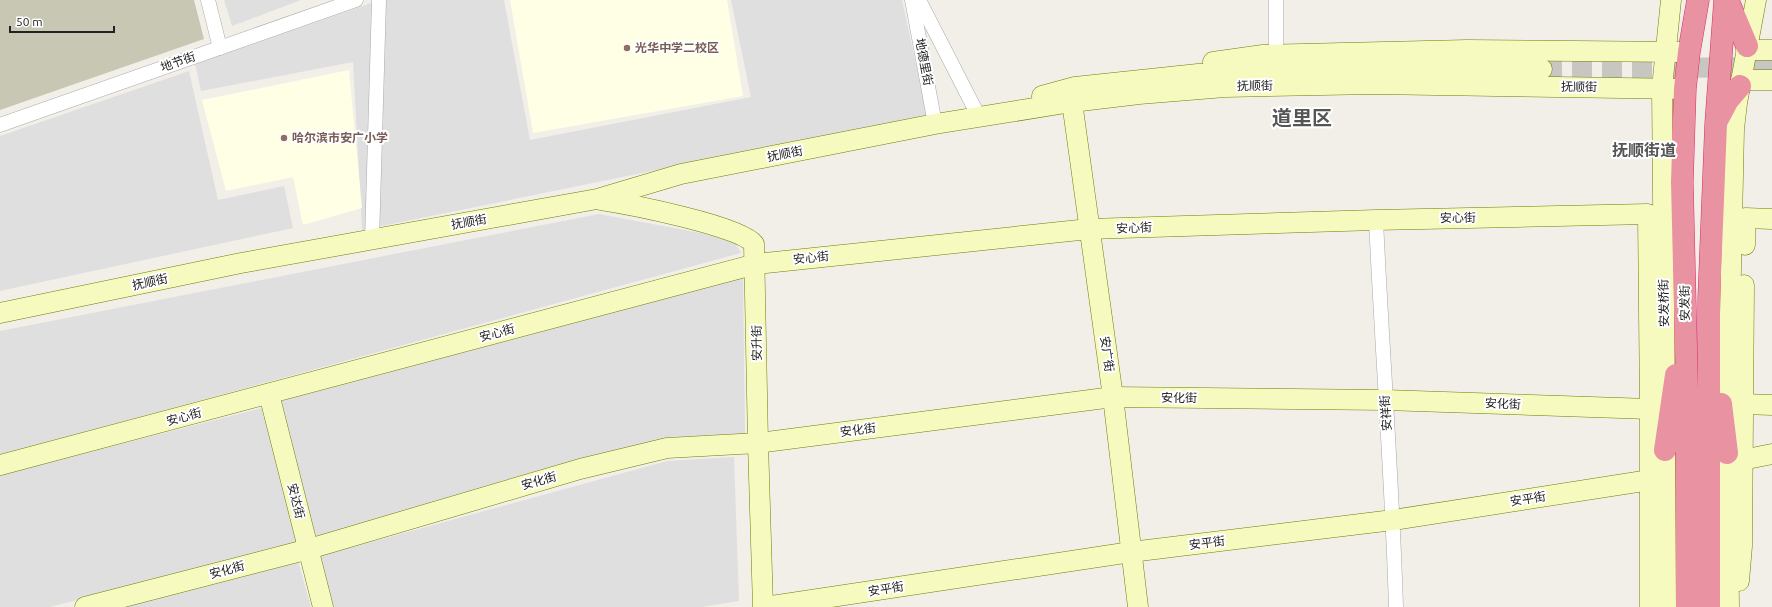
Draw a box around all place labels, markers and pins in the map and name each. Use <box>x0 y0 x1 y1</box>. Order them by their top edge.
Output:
place label: 光华中学二校区 <box>635 41 719 54</box>
marker: 光华中学二校区 <box>622 43 632 53</box>
place label: 哈尔滨市安广小学 <box>292 131 388 144</box>
marker: 哈尔滨市安广小学 <box>279 133 289 143</box>

